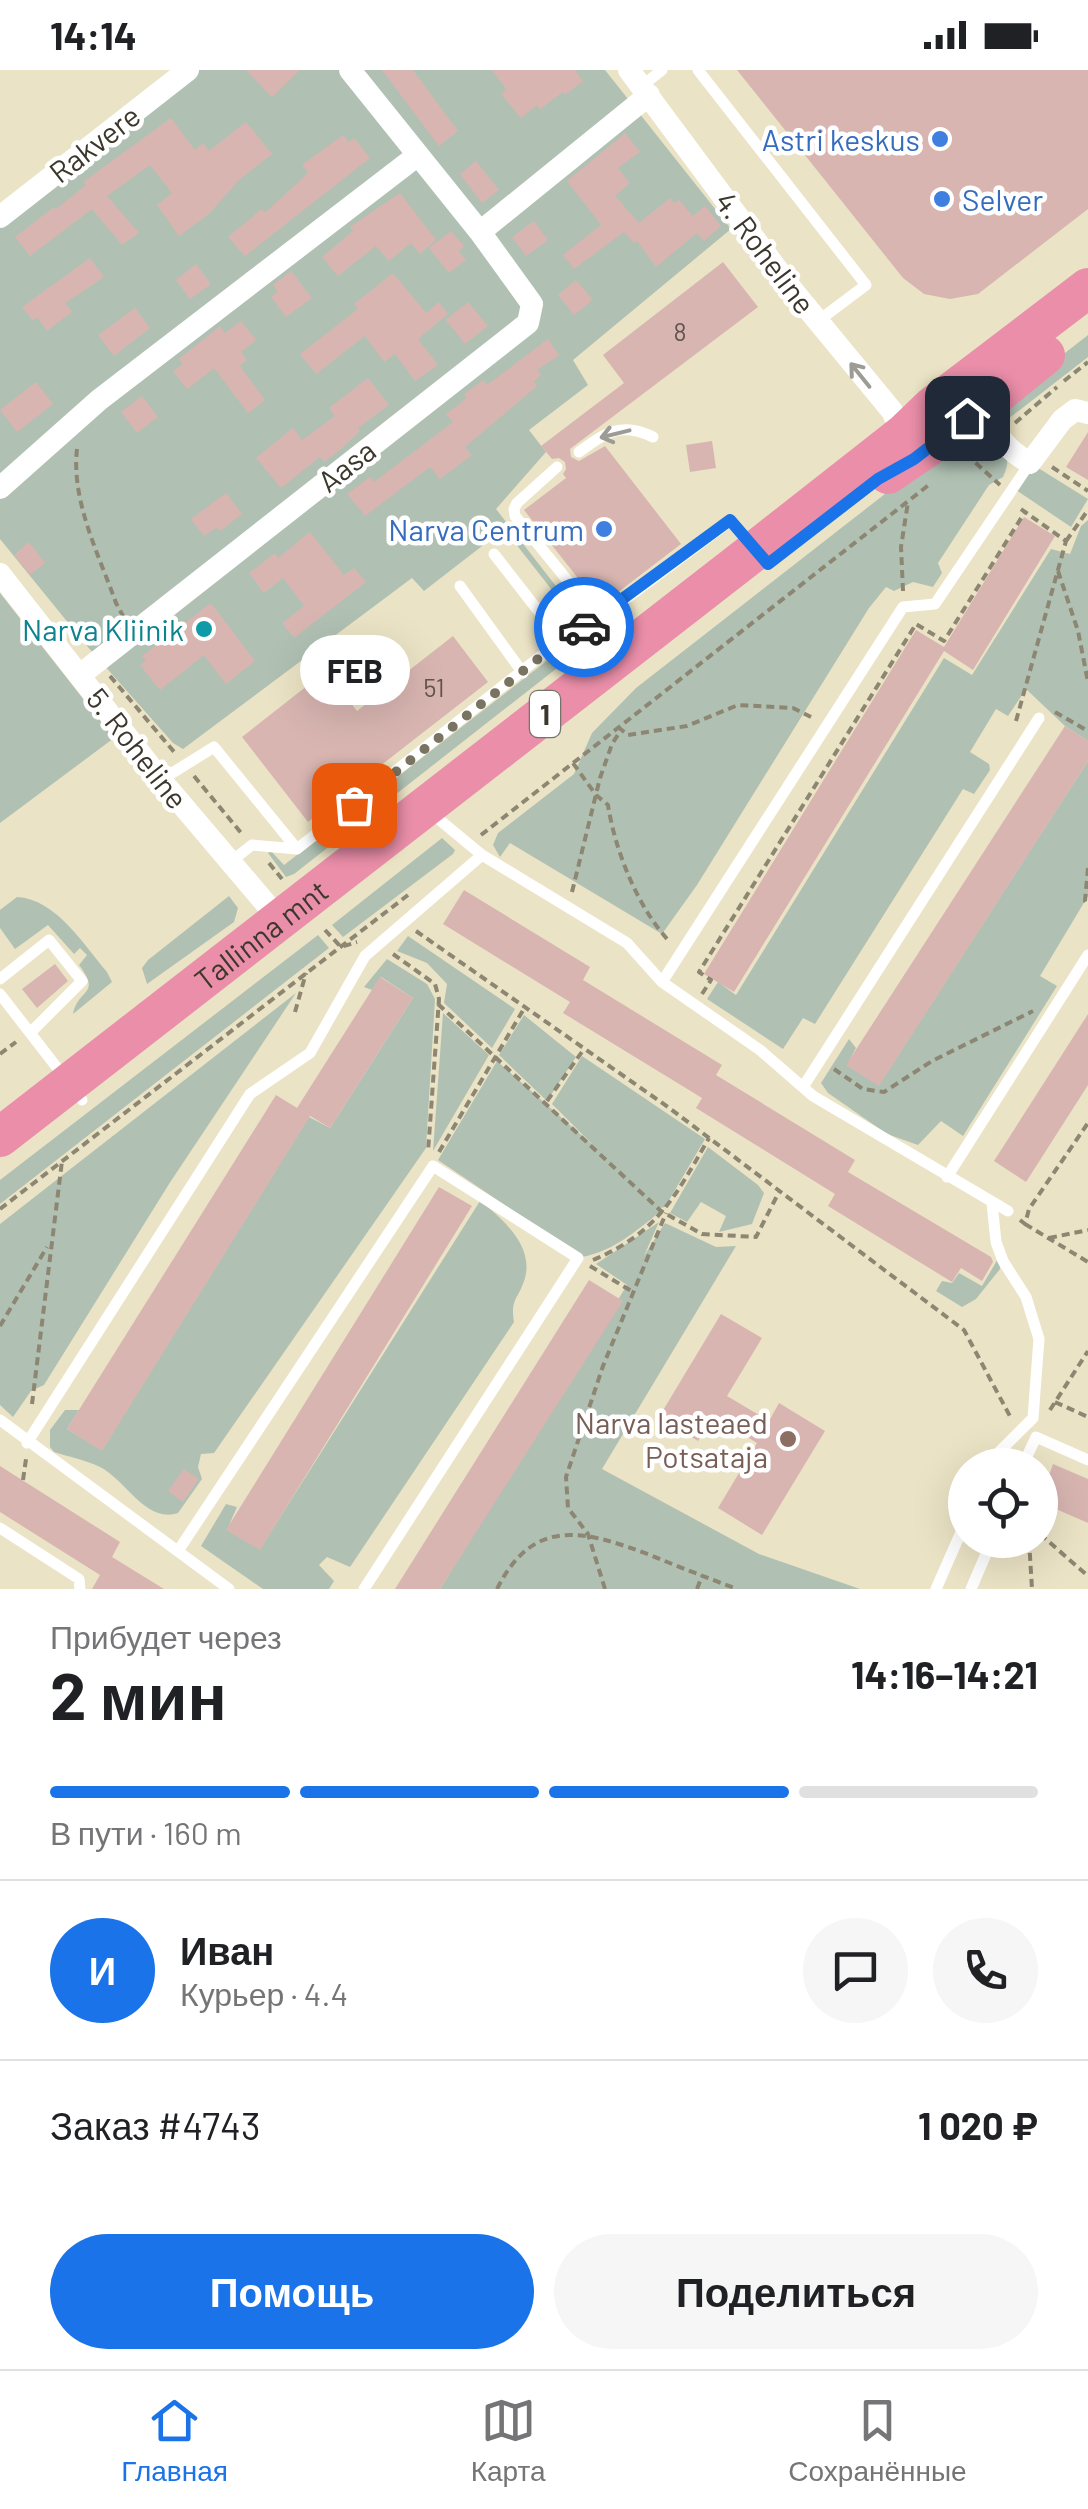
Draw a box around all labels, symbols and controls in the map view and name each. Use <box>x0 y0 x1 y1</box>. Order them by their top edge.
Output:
text: 14:14 <box>50 12 137 58</box>
street label: Rakvere <box>41 96 147 190</box>
place label: Astri keskus <box>762 121 920 157</box>
marker: Astri keskus <box>929 128 951 150</box>
place label: Selver <box>962 181 1043 217</box>
street label: 4. Roheline <box>708 184 824 320</box>
marker: Selver <box>931 188 953 210</box>
house number: 8 <box>673 316 687 346</box>
one-way arrow <box>849 363 871 389</box>
pin <box>925 376 1010 461</box>
icon: home <box>940 391 995 446</box>
one-way arrow <box>599 426 631 444</box>
street label: Aasa <box>310 431 382 499</box>
place label: Narva Centrum <box>388 511 584 547</box>
marker: Narva Centrum <box>593 518 615 540</box>
courier <box>534 577 634 677</box>
icon: car <box>557 600 612 655</box>
place label: Narva Kliinik <box>22 611 184 647</box>
marker: Narva Kliinik <box>193 618 215 640</box>
callout: FEB <box>299 635 409 705</box>
text: FEB <box>327 651 383 689</box>
house number: 51 <box>424 672 444 702</box>
street label: 5. Roheline <box>80 681 196 815</box>
road number: 1 <box>530 691 560 737</box>
pin <box>312 763 397 848</box>
icon: bag <box>327 778 382 833</box>
street label: Tallinna mnt <box>187 872 334 998</box>
place label: Narva lasteaed Potsataja <box>575 1404 768 1474</box>
marker: Narva lasteaed Potsataja <box>777 1428 799 1450</box>
map controls <box>948 1448 1058 1558</box>
button: locate <box>948 1448 1058 1558</box>
text: Прибудет через <box>50 1617 282 1655</box>
text: 14:16–14:21 <box>851 1651 1038 1697</box>
text: 2 мин <box>50 1655 227 1733</box>
text: В пути · 160 m <box>50 1813 242 1851</box>
button: chat <box>803 1918 908 2023</box>
button: phone <box>933 1918 1038 2023</box>
text: Иван <box>180 1927 274 1973</box>
text: И <box>89 1947 116 1993</box>
text: Курьер · 4.4 <box>180 1974 348 2012</box>
text: Заказ #4743 <box>50 2102 261 2148</box>
text: 1 020 ₽ <box>918 2102 1038 2148</box>
button: Помощь <box>50 2234 534 2349</box>
button: Поделиться <box>554 2234 1038 2349</box>
tab: Главная <box>121 2393 228 2488</box>
tab: Карта <box>471 2393 546 2488</box>
tab: Сохранённые <box>788 2393 967 2488</box>

